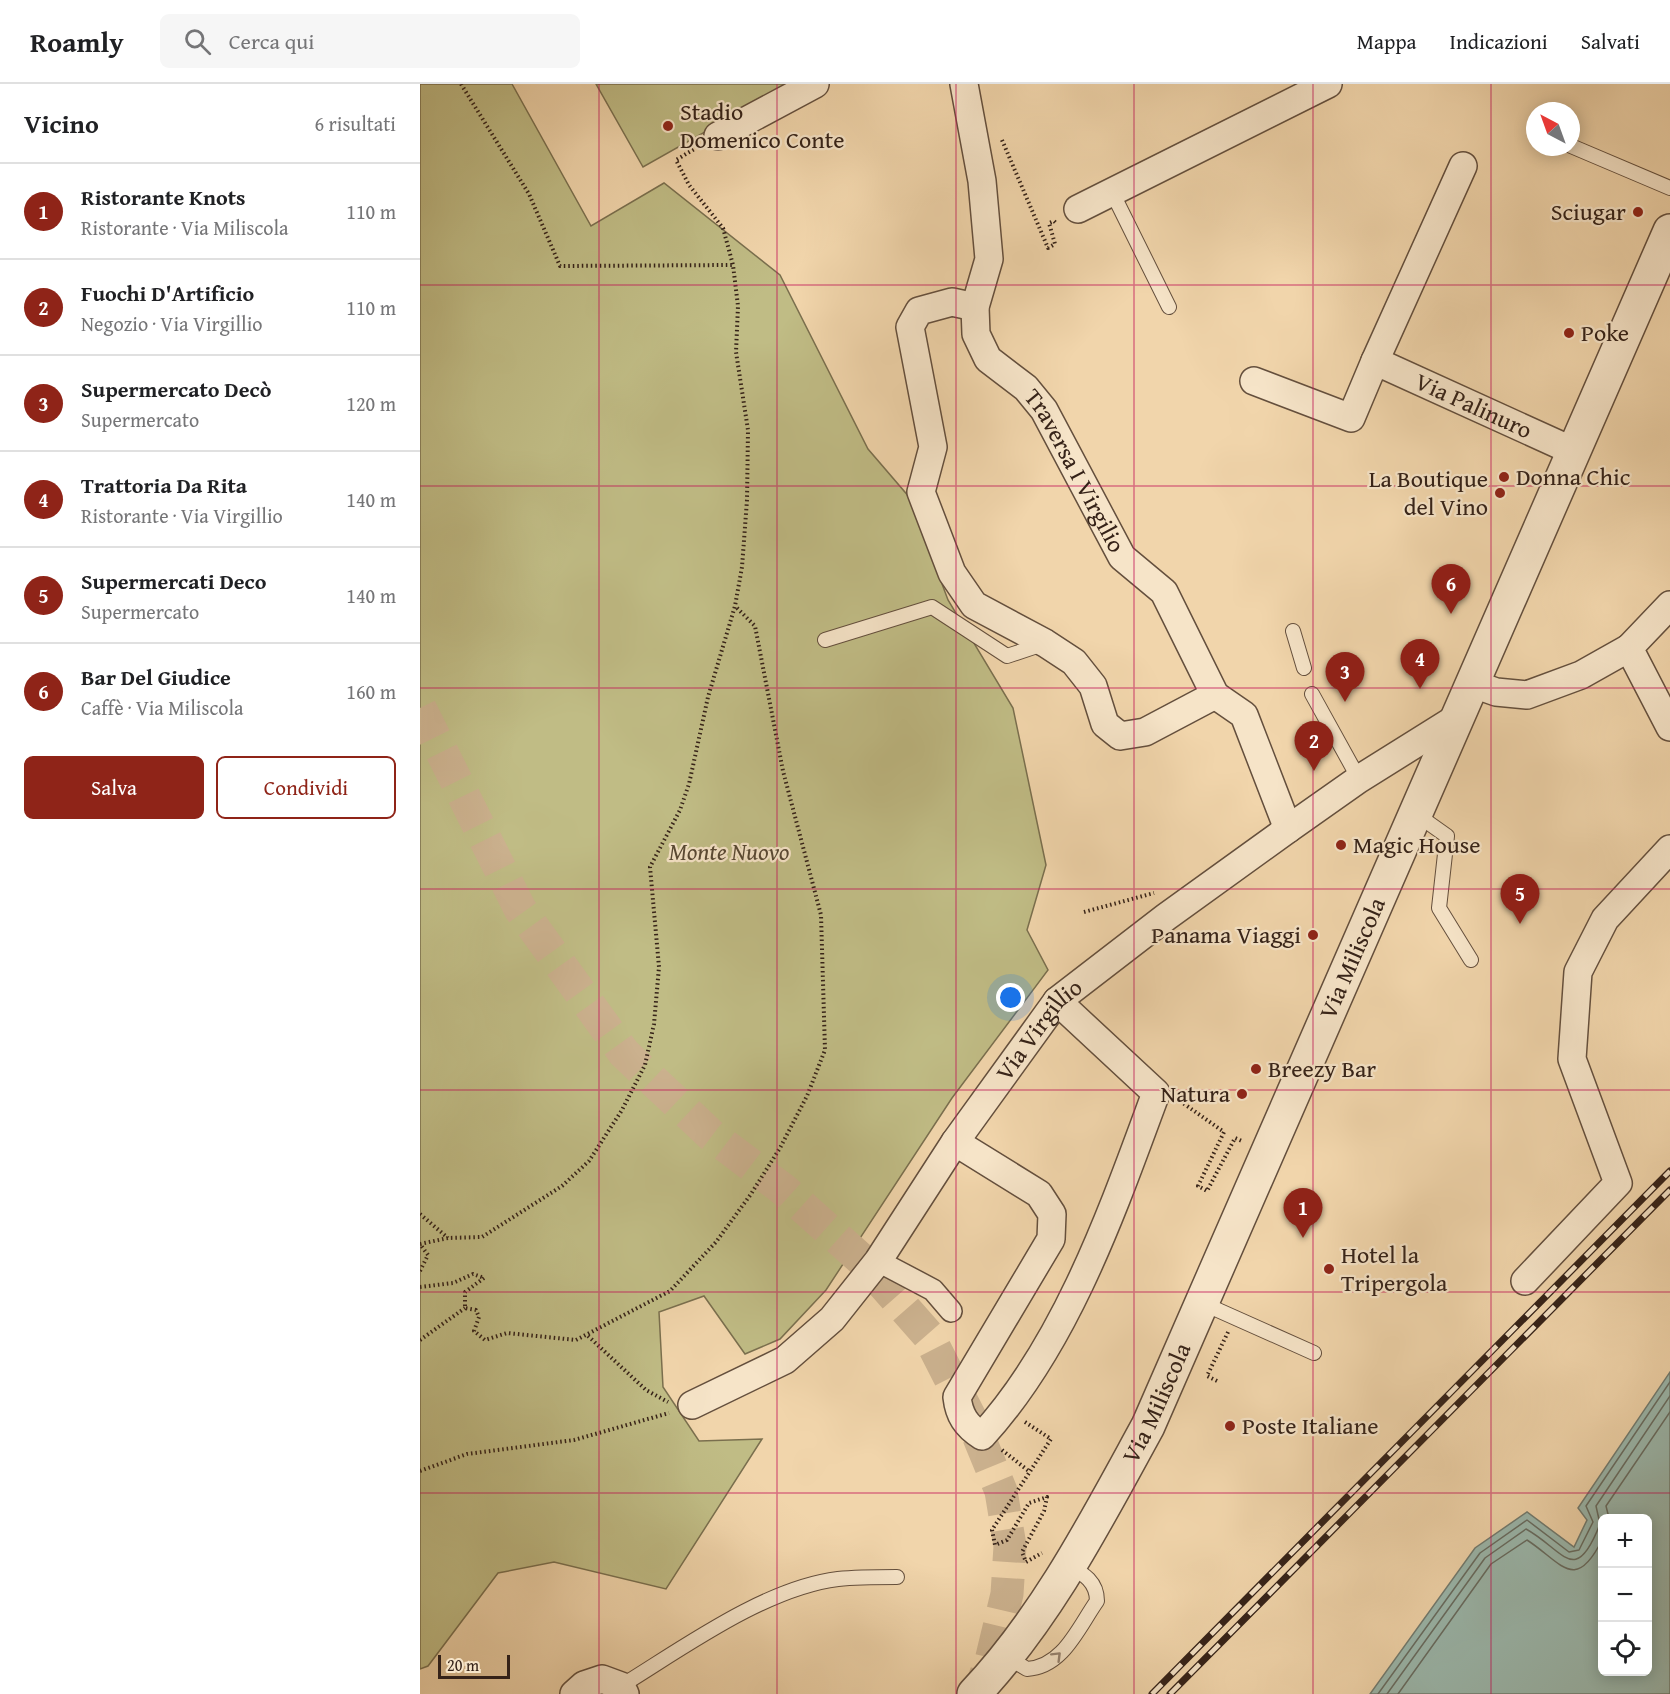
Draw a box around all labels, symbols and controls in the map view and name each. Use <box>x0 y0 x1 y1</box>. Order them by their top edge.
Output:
search box <box>160 14 580 68</box>
text: Roamly <box>30 21 124 62</box>
icon: search <box>181 25 214 58</box>
text: Cerca qui <box>229 25 314 57</box>
text: Mappa <box>1357 26 1417 57</box>
text: Indicazioni <box>1450 26 1548 57</box>
text: Salvati <box>1581 26 1640 57</box>
place label: Stadio Domenico Conte <box>680 94 845 157</box>
north arrow <box>1526 102 1580 156</box>
text: Vicino <box>24 104 99 143</box>
text: 6 risultati <box>315 109 396 138</box>
marker: Stadio Domenico Conte <box>661 119 675 133</box>
text: Ristorante Knots <box>81 181 245 213</box>
place label: Sciugar <box>1551 194 1626 229</box>
text: 1 <box>38 197 49 226</box>
text: 110 m <box>346 197 396 226</box>
marker: Sciugar <box>1631 205 1645 219</box>
text: Ristorante · Via Miliscola <box>81 213 289 242</box>
text: Fuochi D'Artificio <box>81 277 254 309</box>
text: 2 <box>38 293 49 322</box>
text: 110 m <box>346 293 396 322</box>
text: Negozio · Via Virgillio <box>81 309 262 338</box>
place label: Poke <box>1581 315 1629 350</box>
marker: Poke <box>1562 326 1576 340</box>
street label: Via Palinuro <box>1410 364 1538 447</box>
text: Supermercato Decò <box>81 373 271 405</box>
street label: Traversa I Virgilio <box>1016 381 1135 559</box>
text: 3 <box>38 389 49 418</box>
text: 120 m <box>346 389 396 418</box>
text: Supermercato <box>81 405 199 434</box>
place label: Donna Chic <box>1516 459 1631 494</box>
place label: La Boutique del Vino <box>1369 461 1488 524</box>
text: Trattoria Da Rita <box>81 469 247 501</box>
marker: Donna Chic <box>1497 470 1511 484</box>
text: 4 <box>38 485 49 514</box>
text: 140 m <box>346 485 396 514</box>
marker: La Boutique del Vino <box>1493 486 1507 500</box>
text: Ristorante · Via Virgillio <box>81 501 283 530</box>
pin: 6 <box>1432 564 1470 614</box>
text: Supermercati Deco <box>81 565 266 597</box>
text: 5 <box>38 581 49 610</box>
text: 140 m <box>346 581 396 610</box>
text: Supermercato <box>81 597 199 626</box>
pin: 4 <box>1400 640 1440 689</box>
pin: 3 <box>1326 652 1364 702</box>
text: Bar Del Giudice <box>81 661 231 693</box>
text: 6 <box>38 677 49 706</box>
text: 160 m <box>346 677 396 706</box>
text: Caffè · Via Miliscola <box>81 693 244 722</box>
pin: 2 <box>1294 722 1334 771</box>
button: Salva <box>24 756 204 819</box>
button: Condividi <box>216 756 396 819</box>
place label: Magic House <box>1353 827 1481 862</box>
park label: Monte Nuovo <box>669 834 789 869</box>
marker: Magic House <box>1334 838 1348 852</box>
pin: 5 <box>1500 874 1540 924</box>
street label: Via Miliscola <box>1310 891 1394 1024</box>
place label: Panama Viaggi <box>1151 917 1301 952</box>
marker: Panama Viaggi <box>1306 928 1320 942</box>
street label: Via Virgillio <box>987 970 1089 1088</box>
your location <box>996 983 1025 1012</box>
place label: Breezy Bar <box>1268 1051 1376 1086</box>
marker: Breezy Bar <box>1249 1062 1263 1076</box>
place label: Natura <box>1161 1076 1231 1111</box>
marker: Natura <box>1235 1087 1249 1101</box>
pin: 1 <box>1284 1188 1322 1238</box>
place label: Hotel la Tripergola <box>1341 1237 1448 1300</box>
marker: Hotel la Tripergola <box>1322 1262 1336 1276</box>
street label: Via Miliscola <box>1113 1336 1200 1469</box>
place label: Poste Italiane <box>1242 1408 1378 1443</box>
marker: Poste Italiane <box>1223 1419 1237 1433</box>
map controls <box>1598 1514 1652 1676</box>
button: + <box>1598 1514 1652 1568</box>
button: − <box>1598 1568 1652 1622</box>
button: locate <box>1598 1622 1652 1676</box>
scale bar <box>438 1652 510 1680</box>
one-way arrow <box>1051 1652 1061 1663</box>
text: 20 m <box>447 1653 479 1677</box>

